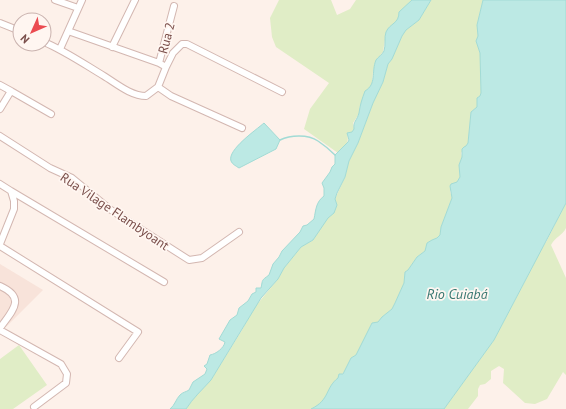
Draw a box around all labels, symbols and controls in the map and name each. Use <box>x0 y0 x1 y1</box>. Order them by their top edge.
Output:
north arrow <box>12 12 52 52</box>
street label: Rua 2 <box>154 21 179 56</box>
text: N <box>17 32 32 47</box>
street label: Rua Vilage Flambyoant <box>57 169 173 254</box>
water label: Rio Cuiabá <box>427 285 488 303</box>

